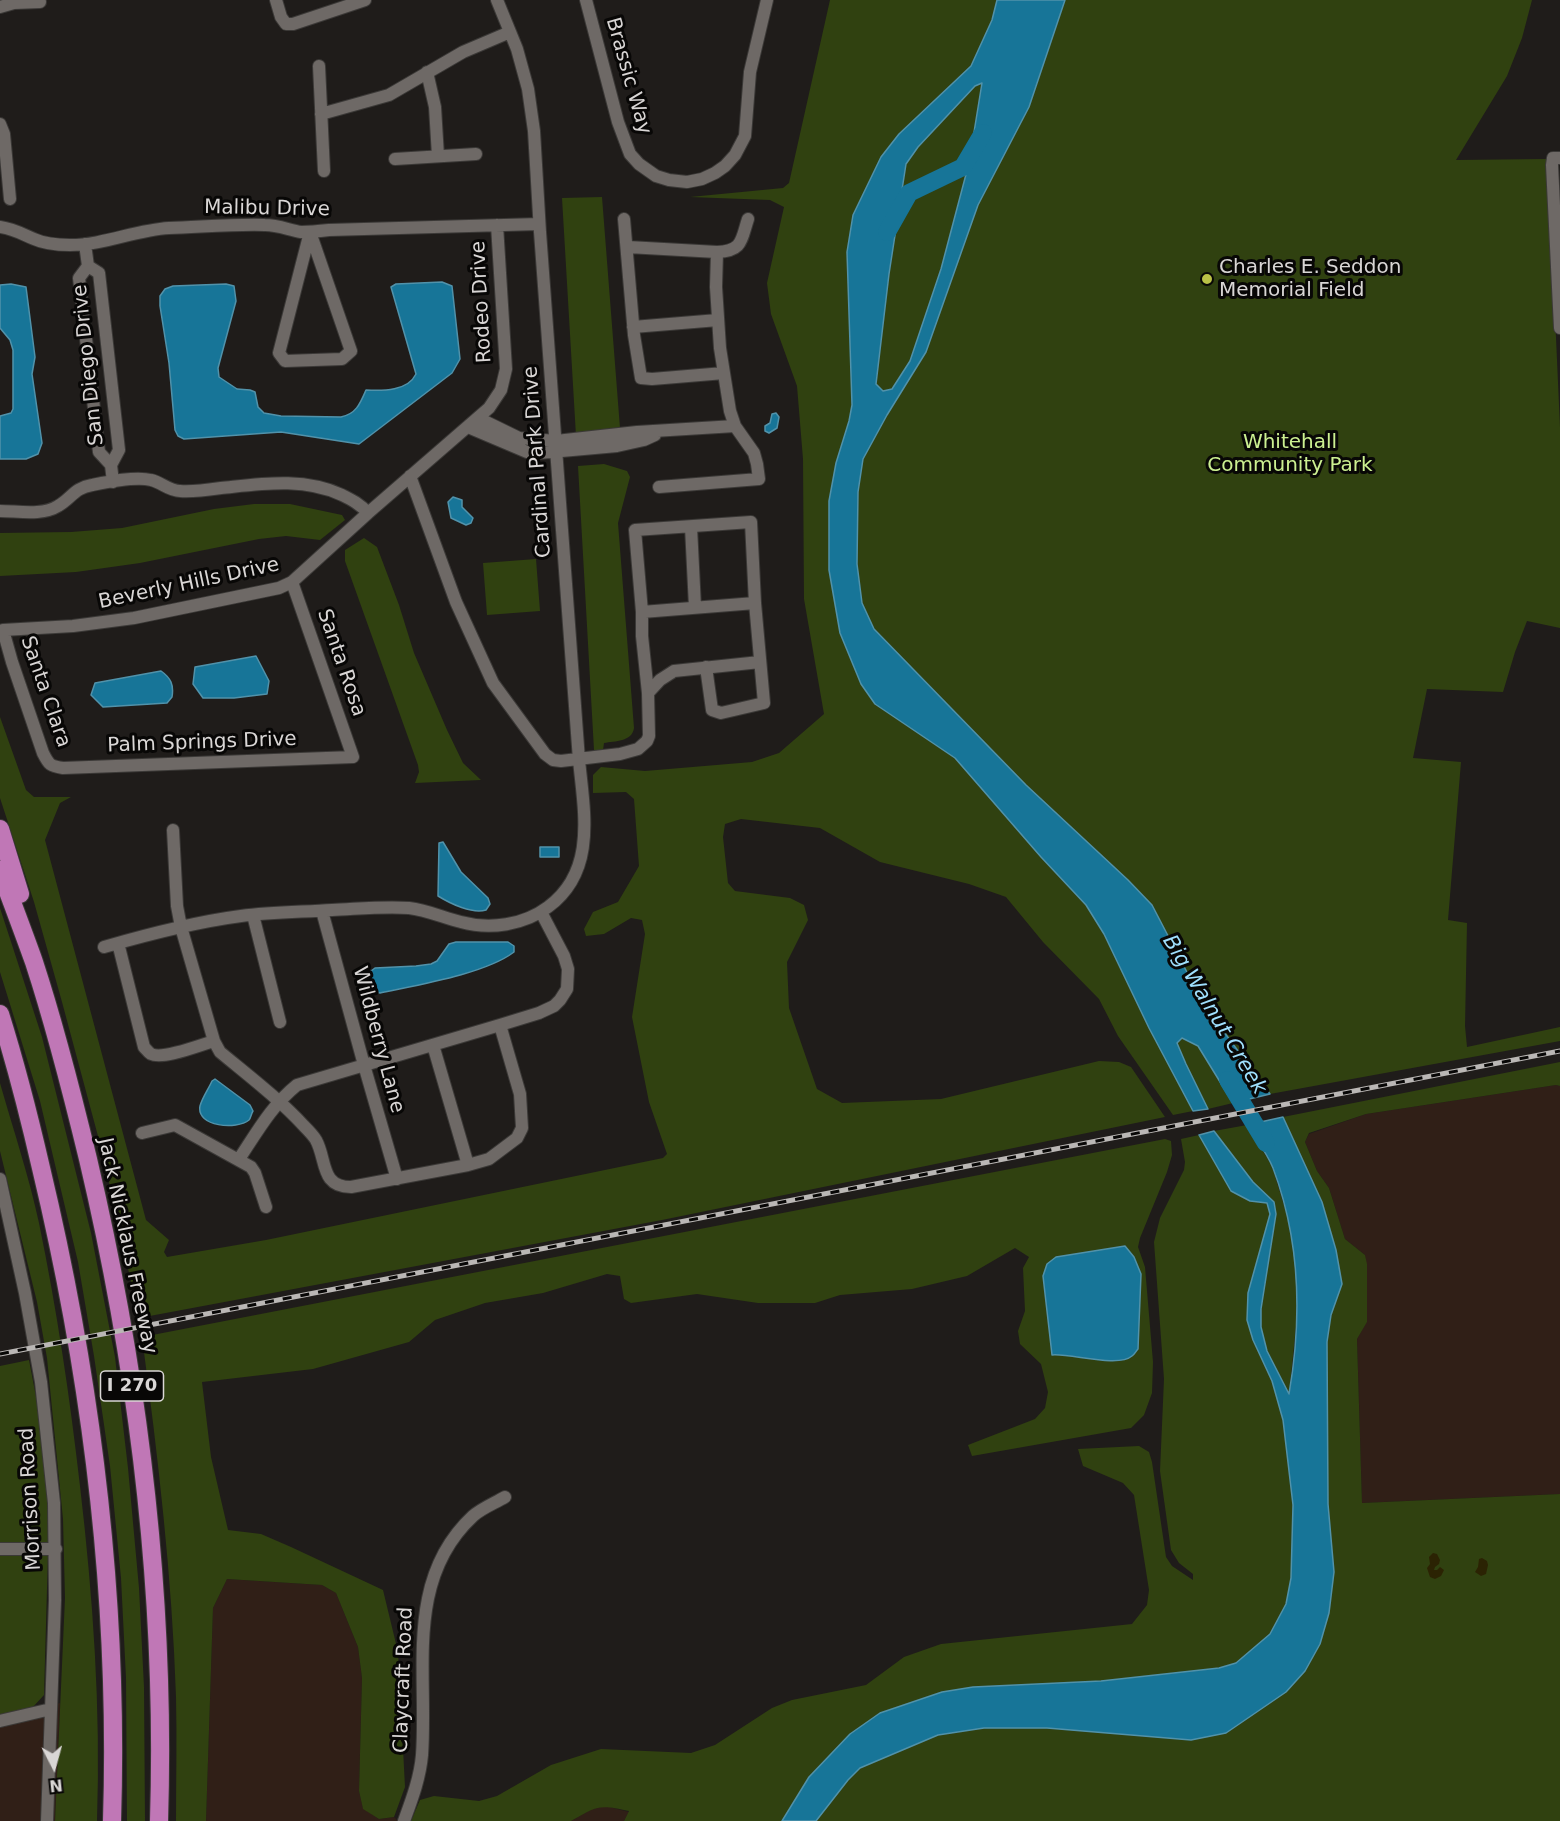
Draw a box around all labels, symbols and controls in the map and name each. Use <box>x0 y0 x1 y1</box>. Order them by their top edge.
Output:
street label: Brassic Way <box>600 15 656 137</box>
street label: Malibu Drive <box>204 196 330 222</box>
street label: Rodeo Drive <box>467 240 497 364</box>
place label: Charles E. Seddon Memorial Field <box>1219 256 1401 303</box>
marker: Charles E. Seddon Memorial Field <box>1200 272 1214 286</box>
street label: San Diego Drive <box>69 283 109 447</box>
street label: Cardinal Park Drive <box>519 365 557 559</box>
park label: Whitehall Community Park <box>1207 431 1373 478</box>
street label: Beverly Hills Drive <box>97 553 281 615</box>
street label: Santa Rosa <box>311 606 371 720</box>
street label: Santa Clara <box>15 633 75 751</box>
street label: Palm Springs Drive <box>107 728 297 758</box>
water label: Big Walnut Creek <box>1156 931 1272 1099</box>
street label: Wildberry Lane <box>347 964 409 1116</box>
street label: Jack Nicklaus Freeway <box>92 1136 162 1356</box>
road number: I 270 <box>100 1371 164 1401</box>
street label: Morrison Road <box>15 1427 47 1571</box>
street label: Claycraft Road <box>389 1607 419 1753</box>
north arrow <box>24 1737 84 1797</box>
text: N <box>48 1775 64 1796</box>

